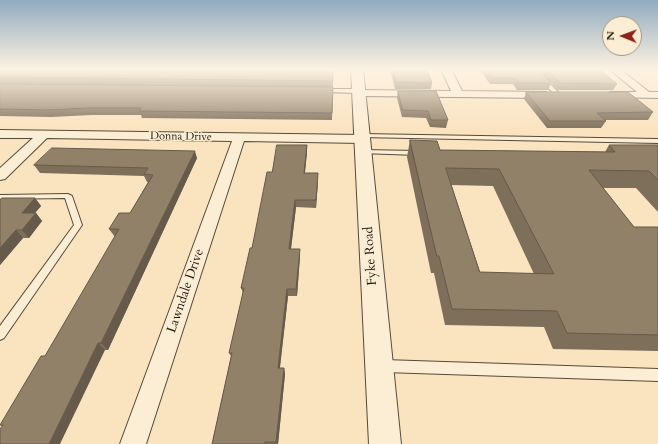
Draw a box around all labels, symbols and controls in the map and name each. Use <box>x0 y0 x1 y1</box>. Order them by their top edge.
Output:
north arrow <box>602 16 642 56</box>
text: N <box>603 31 618 41</box>
street label: Donna Drive <box>150 130 212 144</box>
street label: Fyke Road <box>361 226 381 286</box>
street label: Lawndale Drive <box>164 247 208 335</box>

